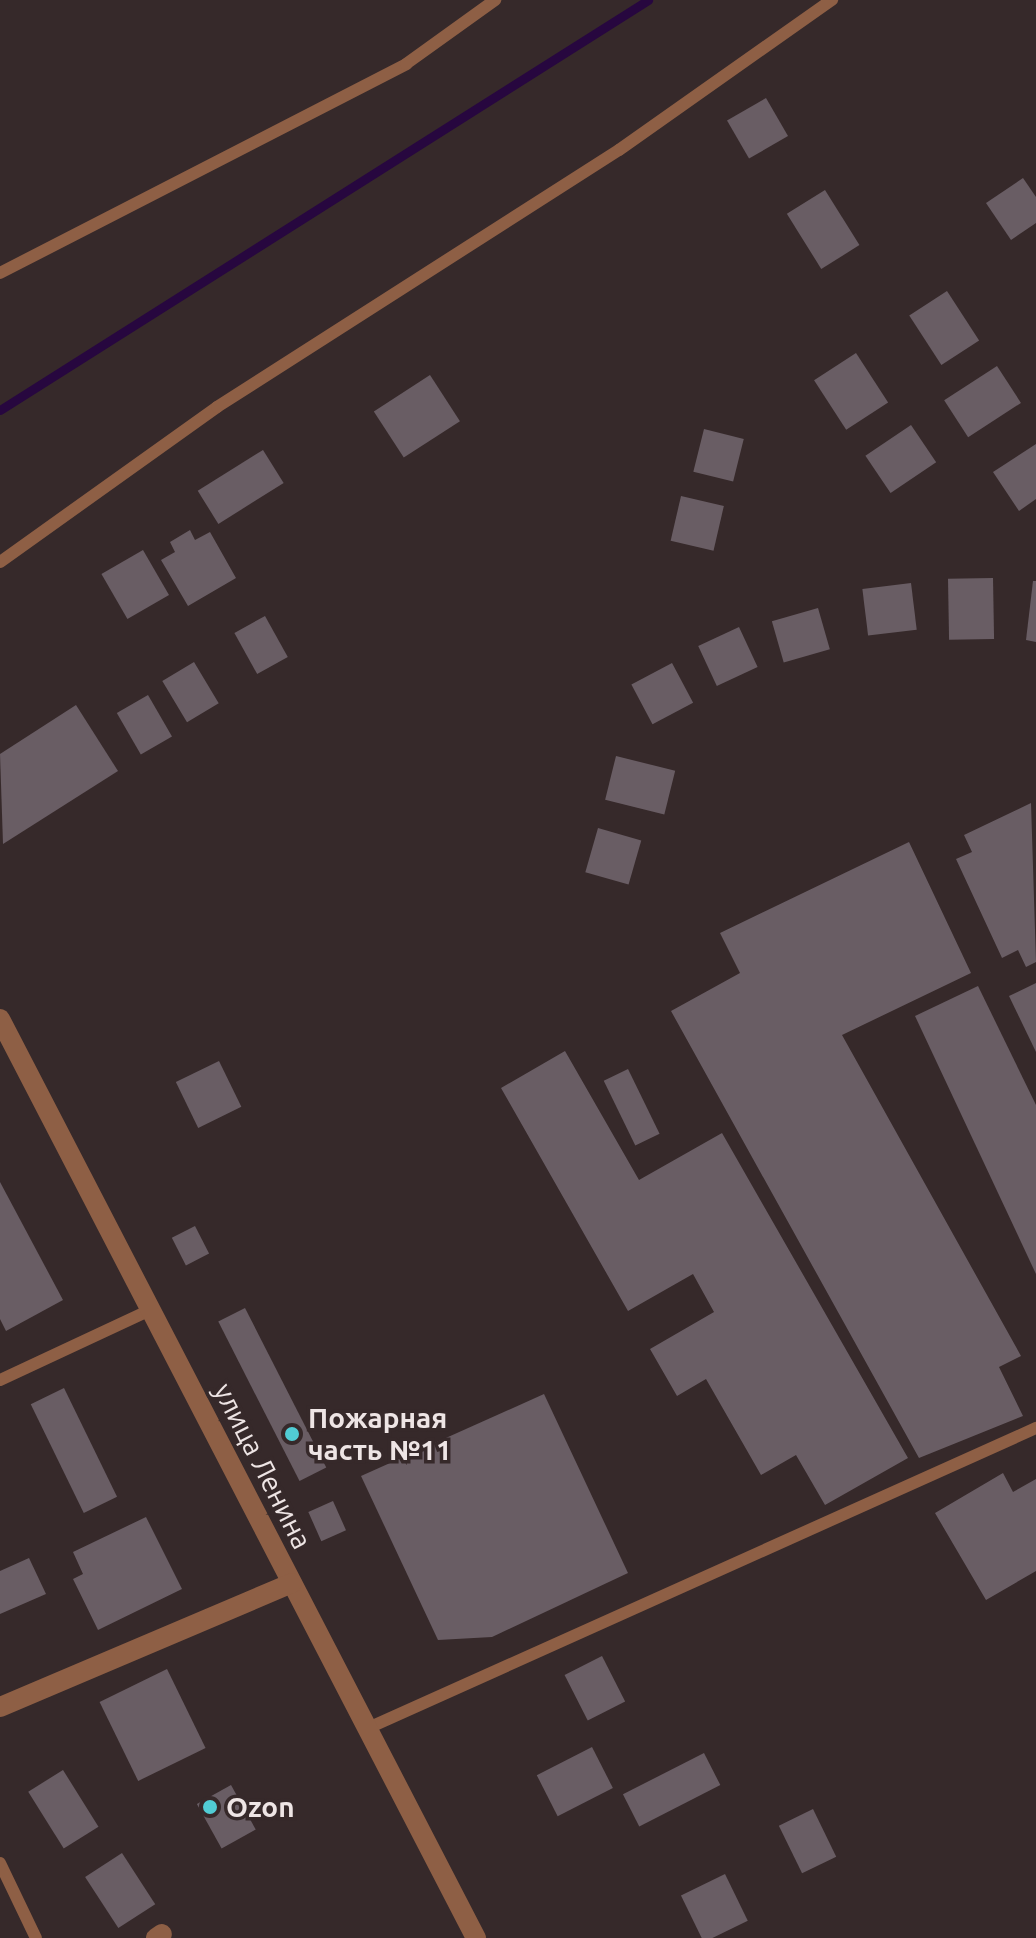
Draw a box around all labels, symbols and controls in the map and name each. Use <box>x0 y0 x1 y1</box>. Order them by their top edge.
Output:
street label: улица Ленина <box>207 1377 319 1555</box>
place label: Пожарная часть №11 <box>308 1401 452 1467</box>
marker: Пожарная часть №11 <box>283 1425 301 1443</box>
place label: Ozon <box>226 1790 295 1824</box>
marker: Ozon <box>201 1798 219 1816</box>

